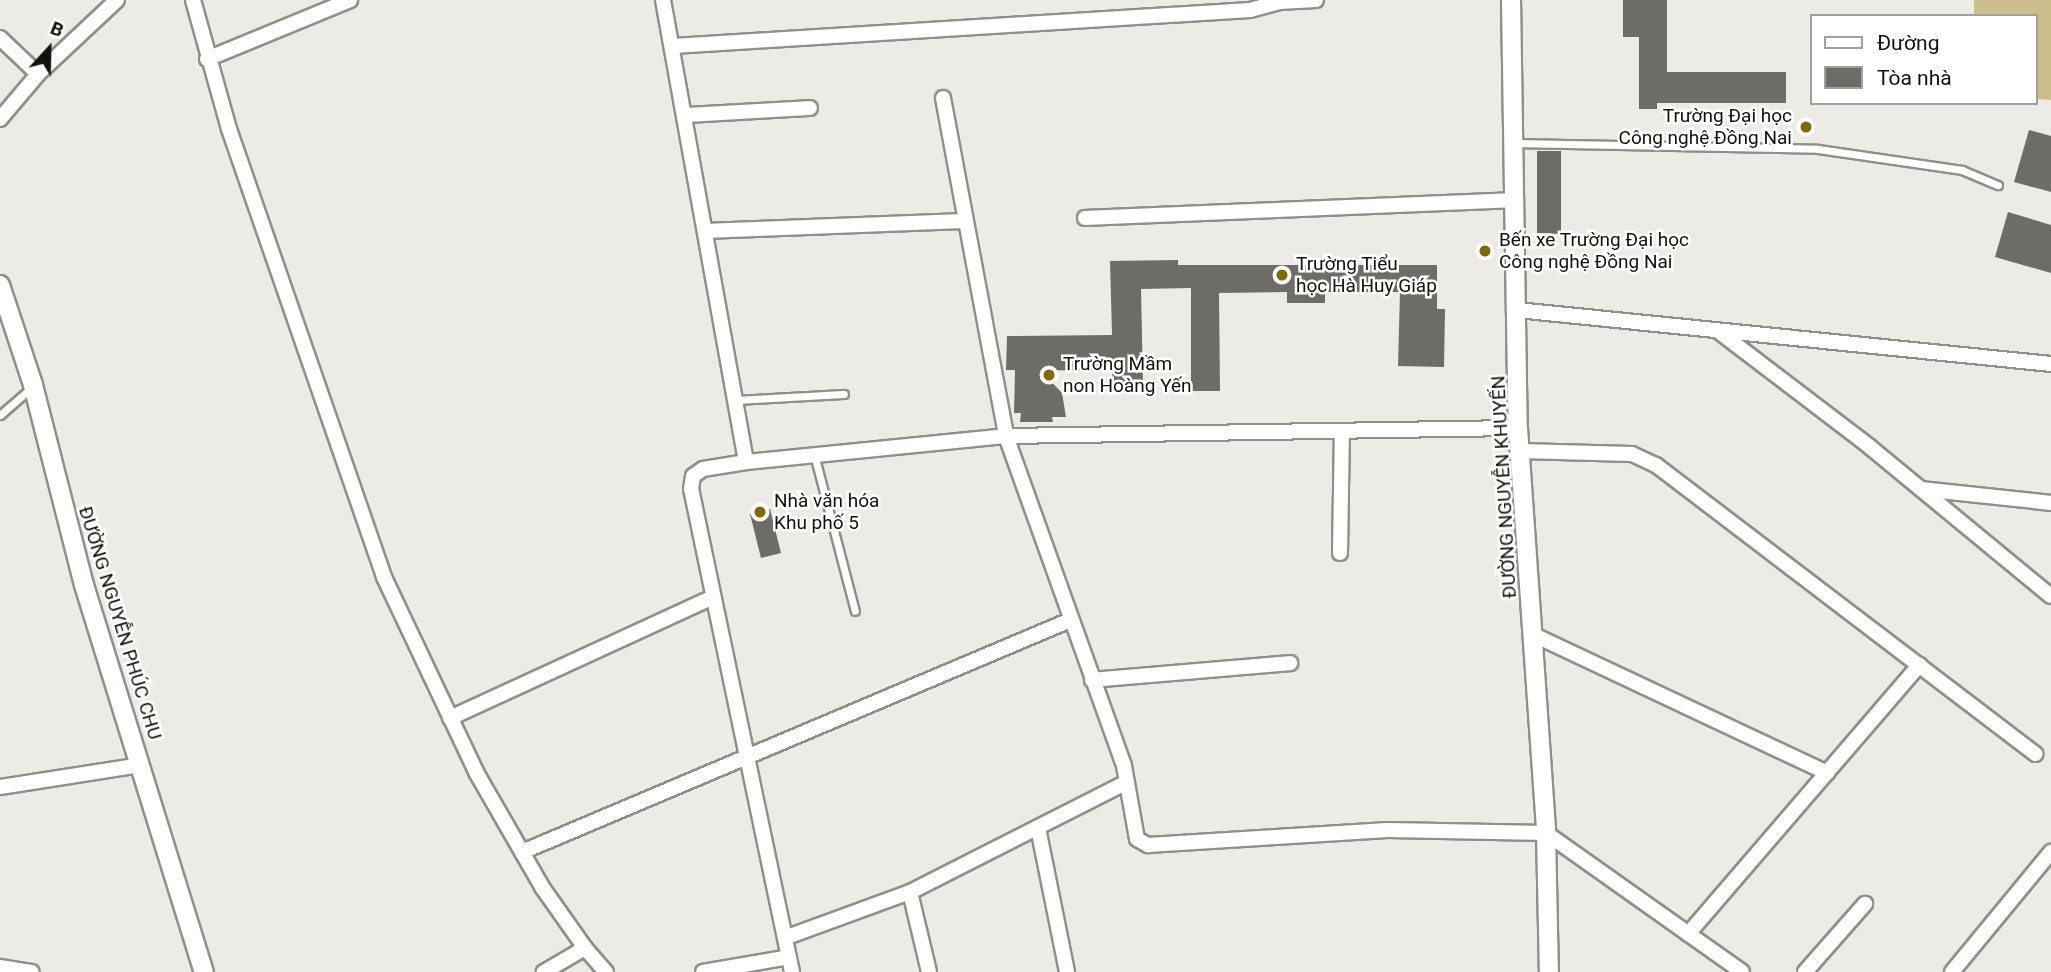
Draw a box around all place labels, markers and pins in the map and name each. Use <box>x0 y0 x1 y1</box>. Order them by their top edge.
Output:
place label: Trường Đại học Công nghệ Đồng Nai <box>1619 105 1792 149</box>
marker: Trường Đại học Công nghệ Đồng Nai <box>1798 119 1814 135</box>
place label: Bến xe Trường Đại học Công nghệ Đồng Nai <box>1499 229 1689 273</box>
marker: Bến xe Trường Đại học Công nghệ Đồng Nai <box>1477 243 1493 259</box>
place label: Trường Tiểu học Hà Huy Giáp <box>1296 253 1437 297</box>
marker: Trường Tiểu học Hà Huy Giáp <box>1274 267 1290 283</box>
place label: Trường Mầm non Hoàng Yến <box>1063 353 1192 397</box>
marker: Trường Mầm non Hoàng Yến <box>1041 367 1057 383</box>
place label: Nhà văn hóa Khu phố 5 <box>774 490 879 534</box>
marker: Nhà văn hóa Khu phố 5 <box>752 504 768 520</box>

